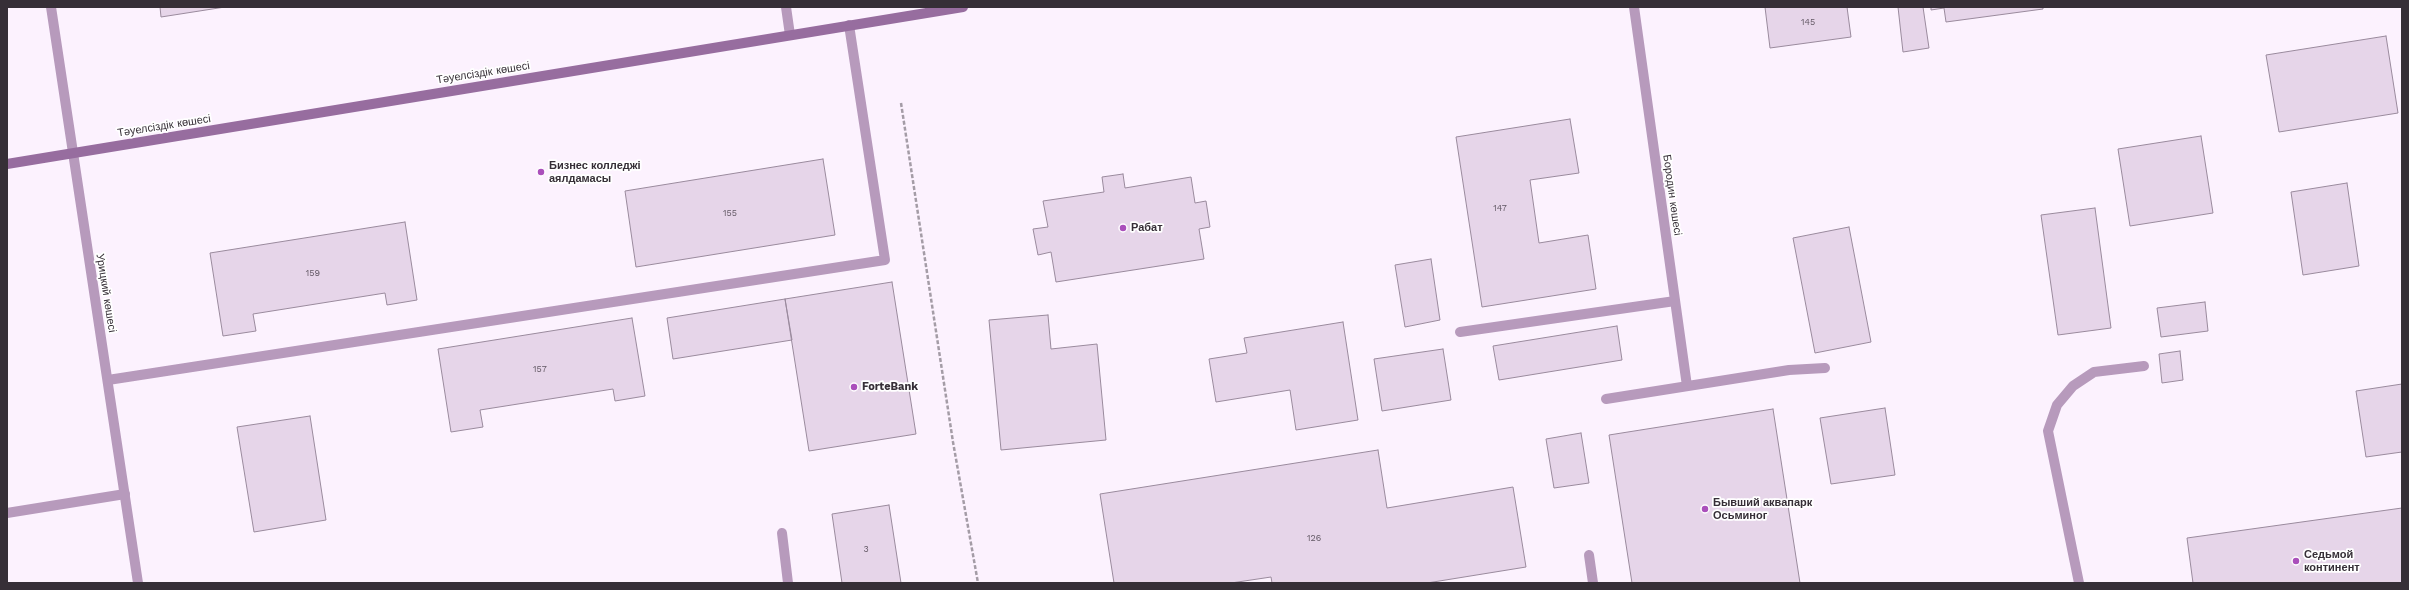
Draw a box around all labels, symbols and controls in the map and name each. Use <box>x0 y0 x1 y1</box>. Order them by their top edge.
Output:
house number: 145 <box>1801 17 1815 27</box>
street label: Тәуелсіздік көшесі <box>435 59 531 87</box>
street label: Тәуелсіздік көшесі <box>116 112 212 140</box>
street label: Бородин көшесі <box>1660 154 1684 236</box>
place label: Бизнес колледжі аялдамасы <box>549 159 641 185</box>
marker: Бизнес колледжі аялдамасы <box>536 167 546 177</box>
house number: 147 <box>1493 203 1507 213</box>
house number: 155 <box>723 208 737 218</box>
place label: Рабат <box>1131 221 1163 235</box>
marker: Рабат <box>1118 223 1128 233</box>
street label: Урицкий көшесі <box>93 253 119 333</box>
house number: 159 <box>306 268 320 278</box>
house number: 157 <box>533 364 547 374</box>
place label: ForteBank <box>862 380 918 394</box>
marker: ForteBank <box>849 382 859 392</box>
place label: Бывший аквапарк Осьминог <box>1713 496 1812 522</box>
marker: Бывший аквапарк Осьминог <box>1700 504 1710 514</box>
house number: 126 <box>1307 533 1321 543</box>
house number: 3 <box>863 544 869 554</box>
place label: Седьмой континент <box>2304 548 2360 574</box>
marker: Седьмой континент <box>2291 556 2301 566</box>

